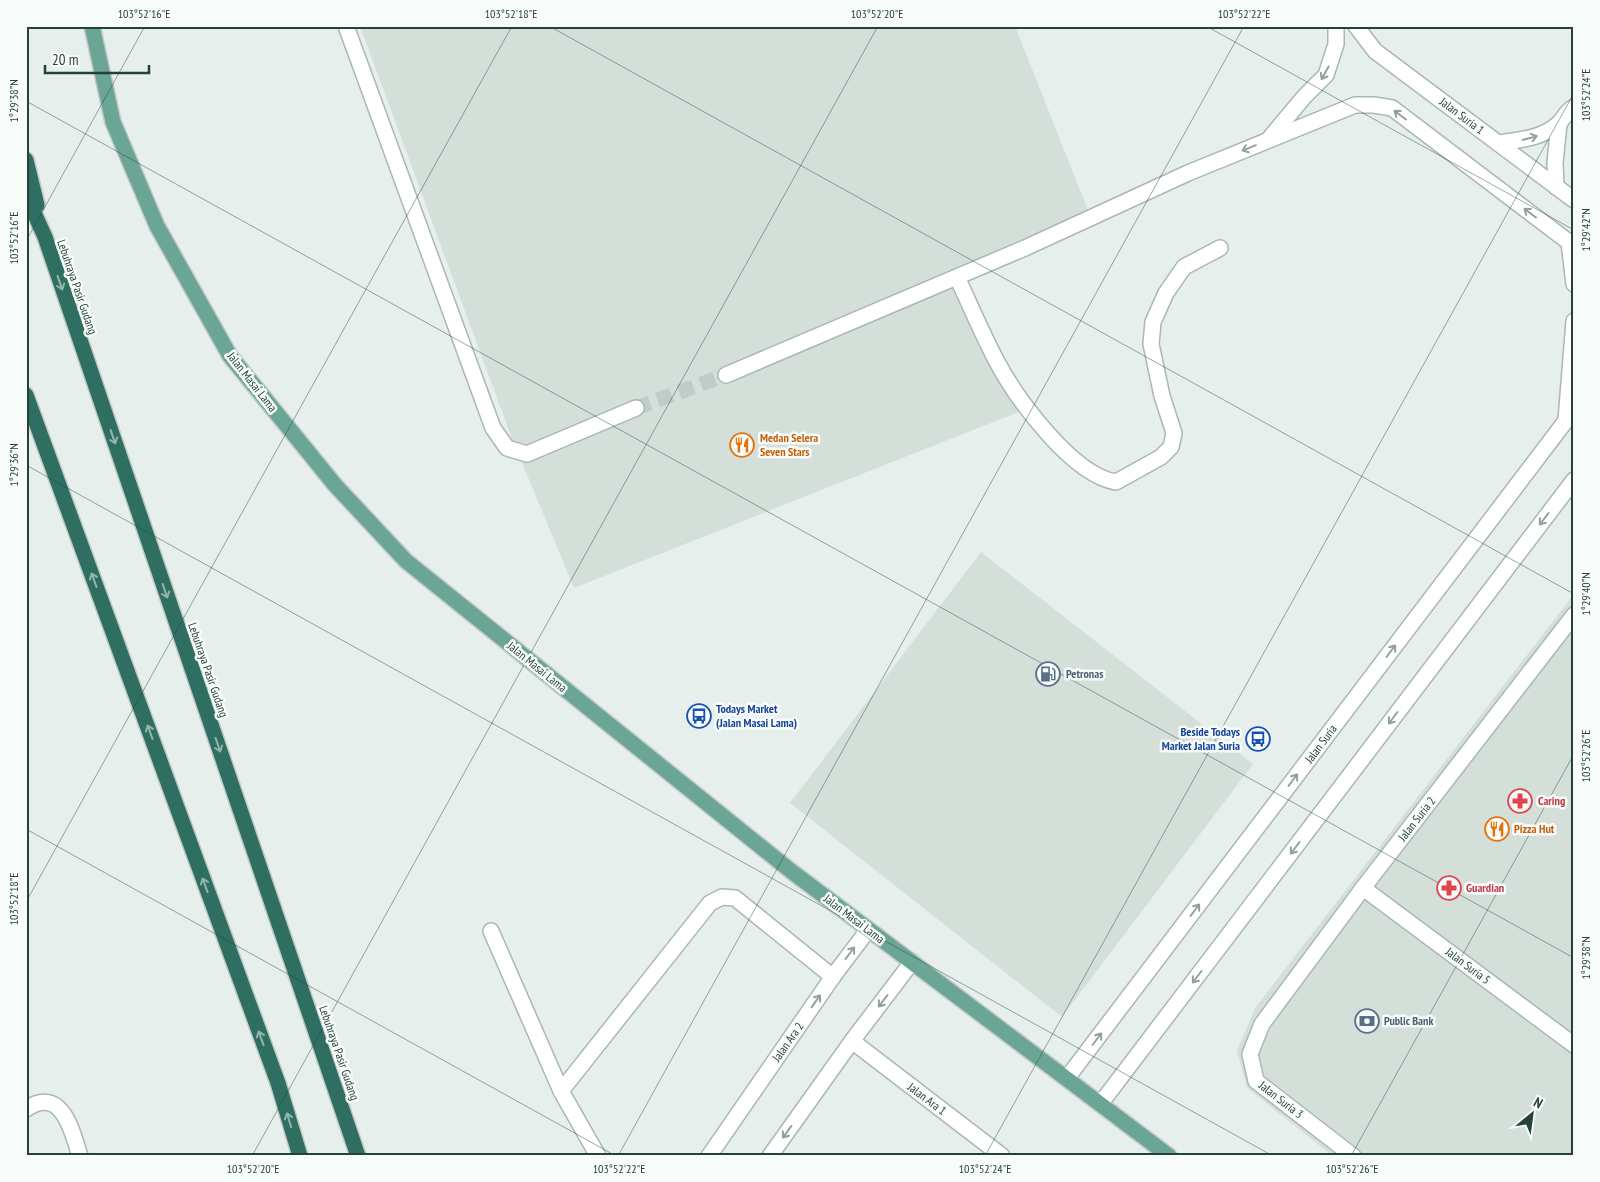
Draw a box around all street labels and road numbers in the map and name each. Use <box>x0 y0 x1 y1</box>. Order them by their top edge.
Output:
street label: Jalan Suria 1 <box>1436 93 1488 137</box>
street label: Lebuhraya Pasir Gudang <box>54 238 101 336</box>
street label: Jalan Masai Lama <box>224 348 281 415</box>
street label: Lebuhraya Pasir Gudang <box>185 621 232 719</box>
street label: Jalan Masai Lama <box>504 638 570 695</box>
street label: Jalan Suria <box>1301 721 1340 767</box>
street label: Jalan Suria 2 <box>1394 794 1439 845</box>
street label: Jalan Masai Lama <box>820 890 888 946</box>
street label: Jalan Suria 5 <box>1442 943 1494 987</box>
street label: Lebuhraya Pasir Gudang <box>316 1004 363 1102</box>
street label: Jalan Ara 2 <box>768 1019 806 1065</box>
street label: Jalan Suria 3 <box>1255 1077 1306 1122</box>
street label: Jalan Ara 1 <box>904 1079 950 1118</box>

